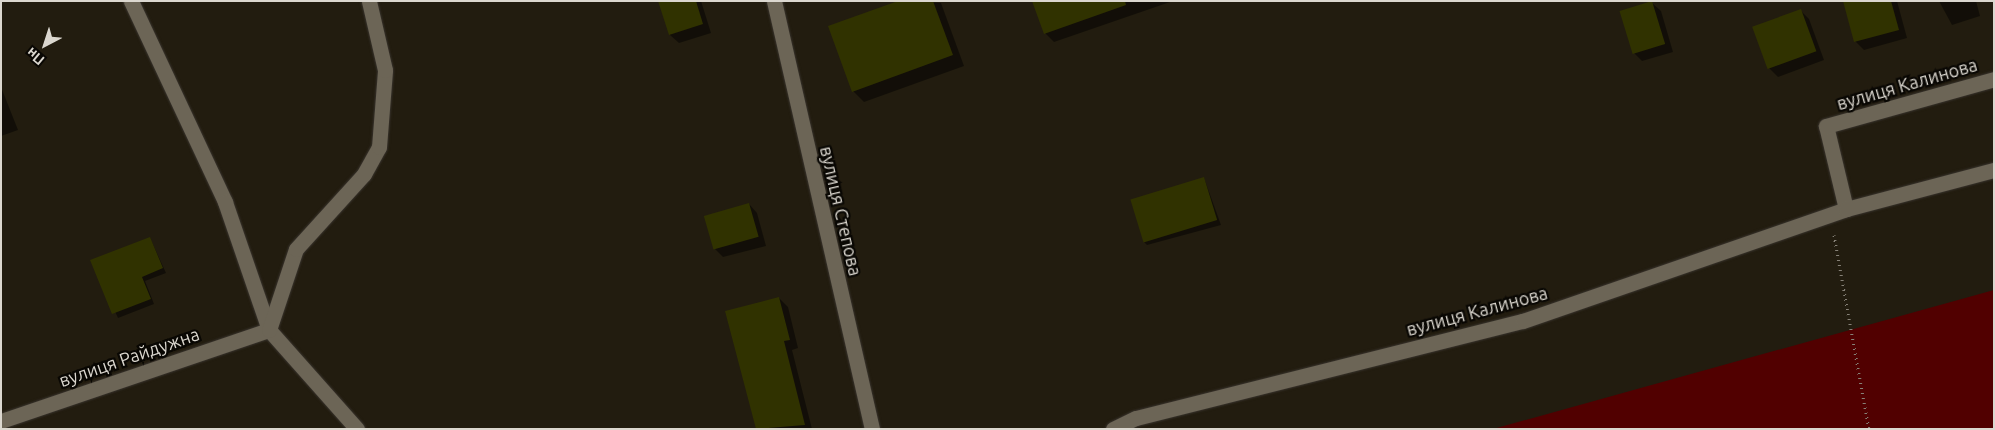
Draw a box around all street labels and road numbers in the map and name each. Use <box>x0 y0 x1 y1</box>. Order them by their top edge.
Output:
street label: вулиця Калинова <box>1834 54 1980 114</box>
street label: вулиця Степова <box>816 144 866 278</box>
street label: вулиця Калинова <box>1404 282 1550 340</box>
street label: вулиця Райдужна <box>56 323 202 391</box>

